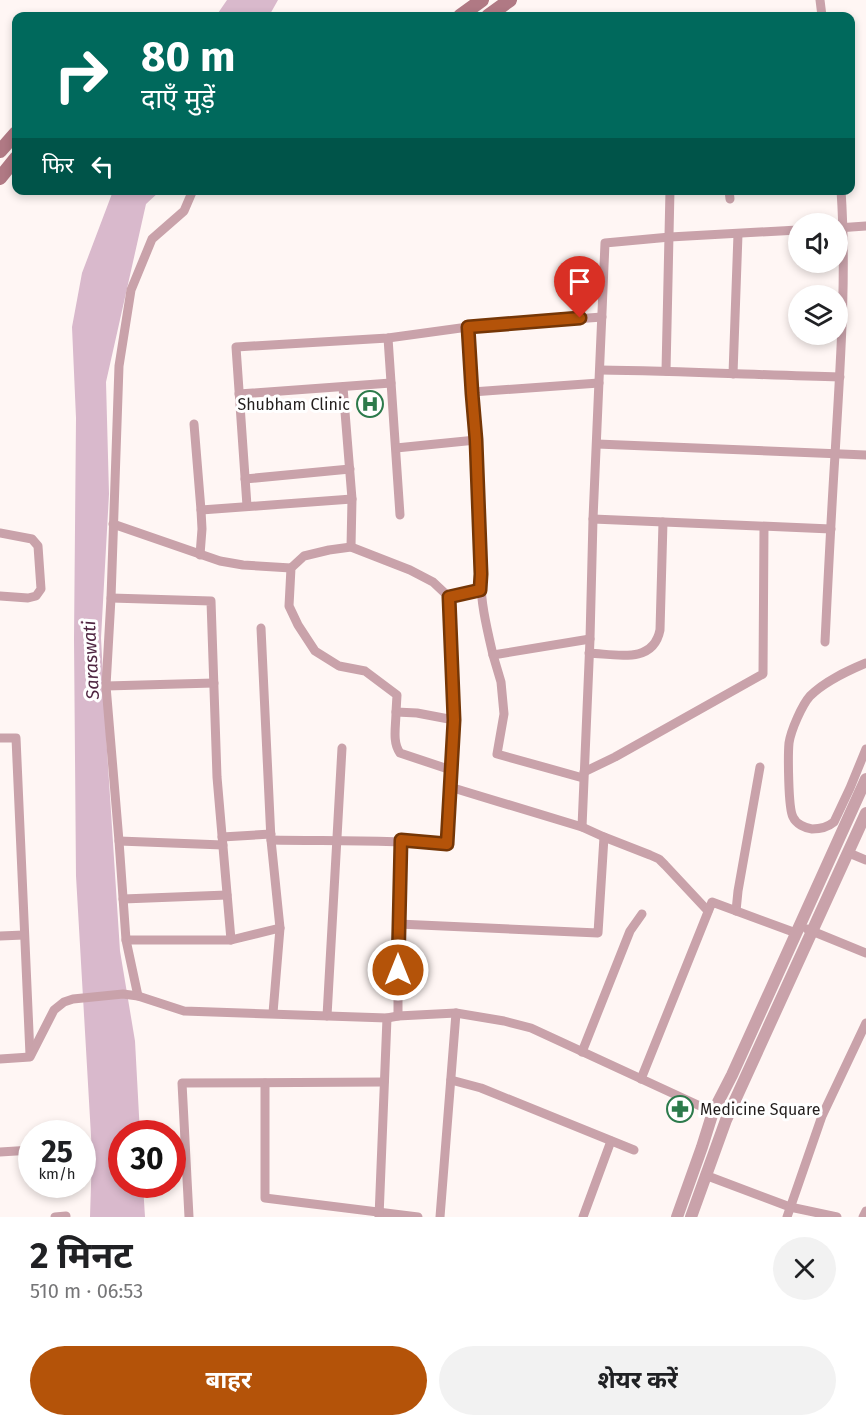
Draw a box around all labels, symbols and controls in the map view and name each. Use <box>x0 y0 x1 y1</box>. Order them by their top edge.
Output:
text: 80 m <box>141 32 235 82</box>
icon: right <box>42 36 120 114</box>
text: दाएँ मुड़ें <box>141 83 215 115</box>
icon: left <box>86 150 119 183</box>
text: फिर <box>42 152 74 179</box>
map controls <box>788 213 848 345</box>
button: sound <box>788 213 848 273</box>
pin <box>554 256 605 318</box>
icon: arrive <box>563 265 596 298</box>
button: layers <box>788 285 848 345</box>
hospital icon: Shubham Clinic <box>355 389 385 419</box>
place label: Shubham Clinic <box>238 395 350 414</box>
water label: Saraswati <box>78 620 104 701</box>
position arrow <box>366 938 430 1002</box>
pharmacy icon: Medicine Square <box>665 1094 695 1124</box>
place label: Medicine Square <box>700 1100 820 1119</box>
speed limit sign: 30 <box>108 1120 186 1198</box>
text: 25 <box>41 1134 73 1170</box>
text: km/h <box>38 1165 76 1183</box>
text: 2 मिनट <box>30 1234 133 1278</box>
button: close <box>773 1237 836 1300</box>
text: 510 m · 06:53 <box>30 1279 143 1303</box>
button: बाहर <box>30 1346 427 1415</box>
button: शेयर करें <box>439 1346 836 1415</box>

